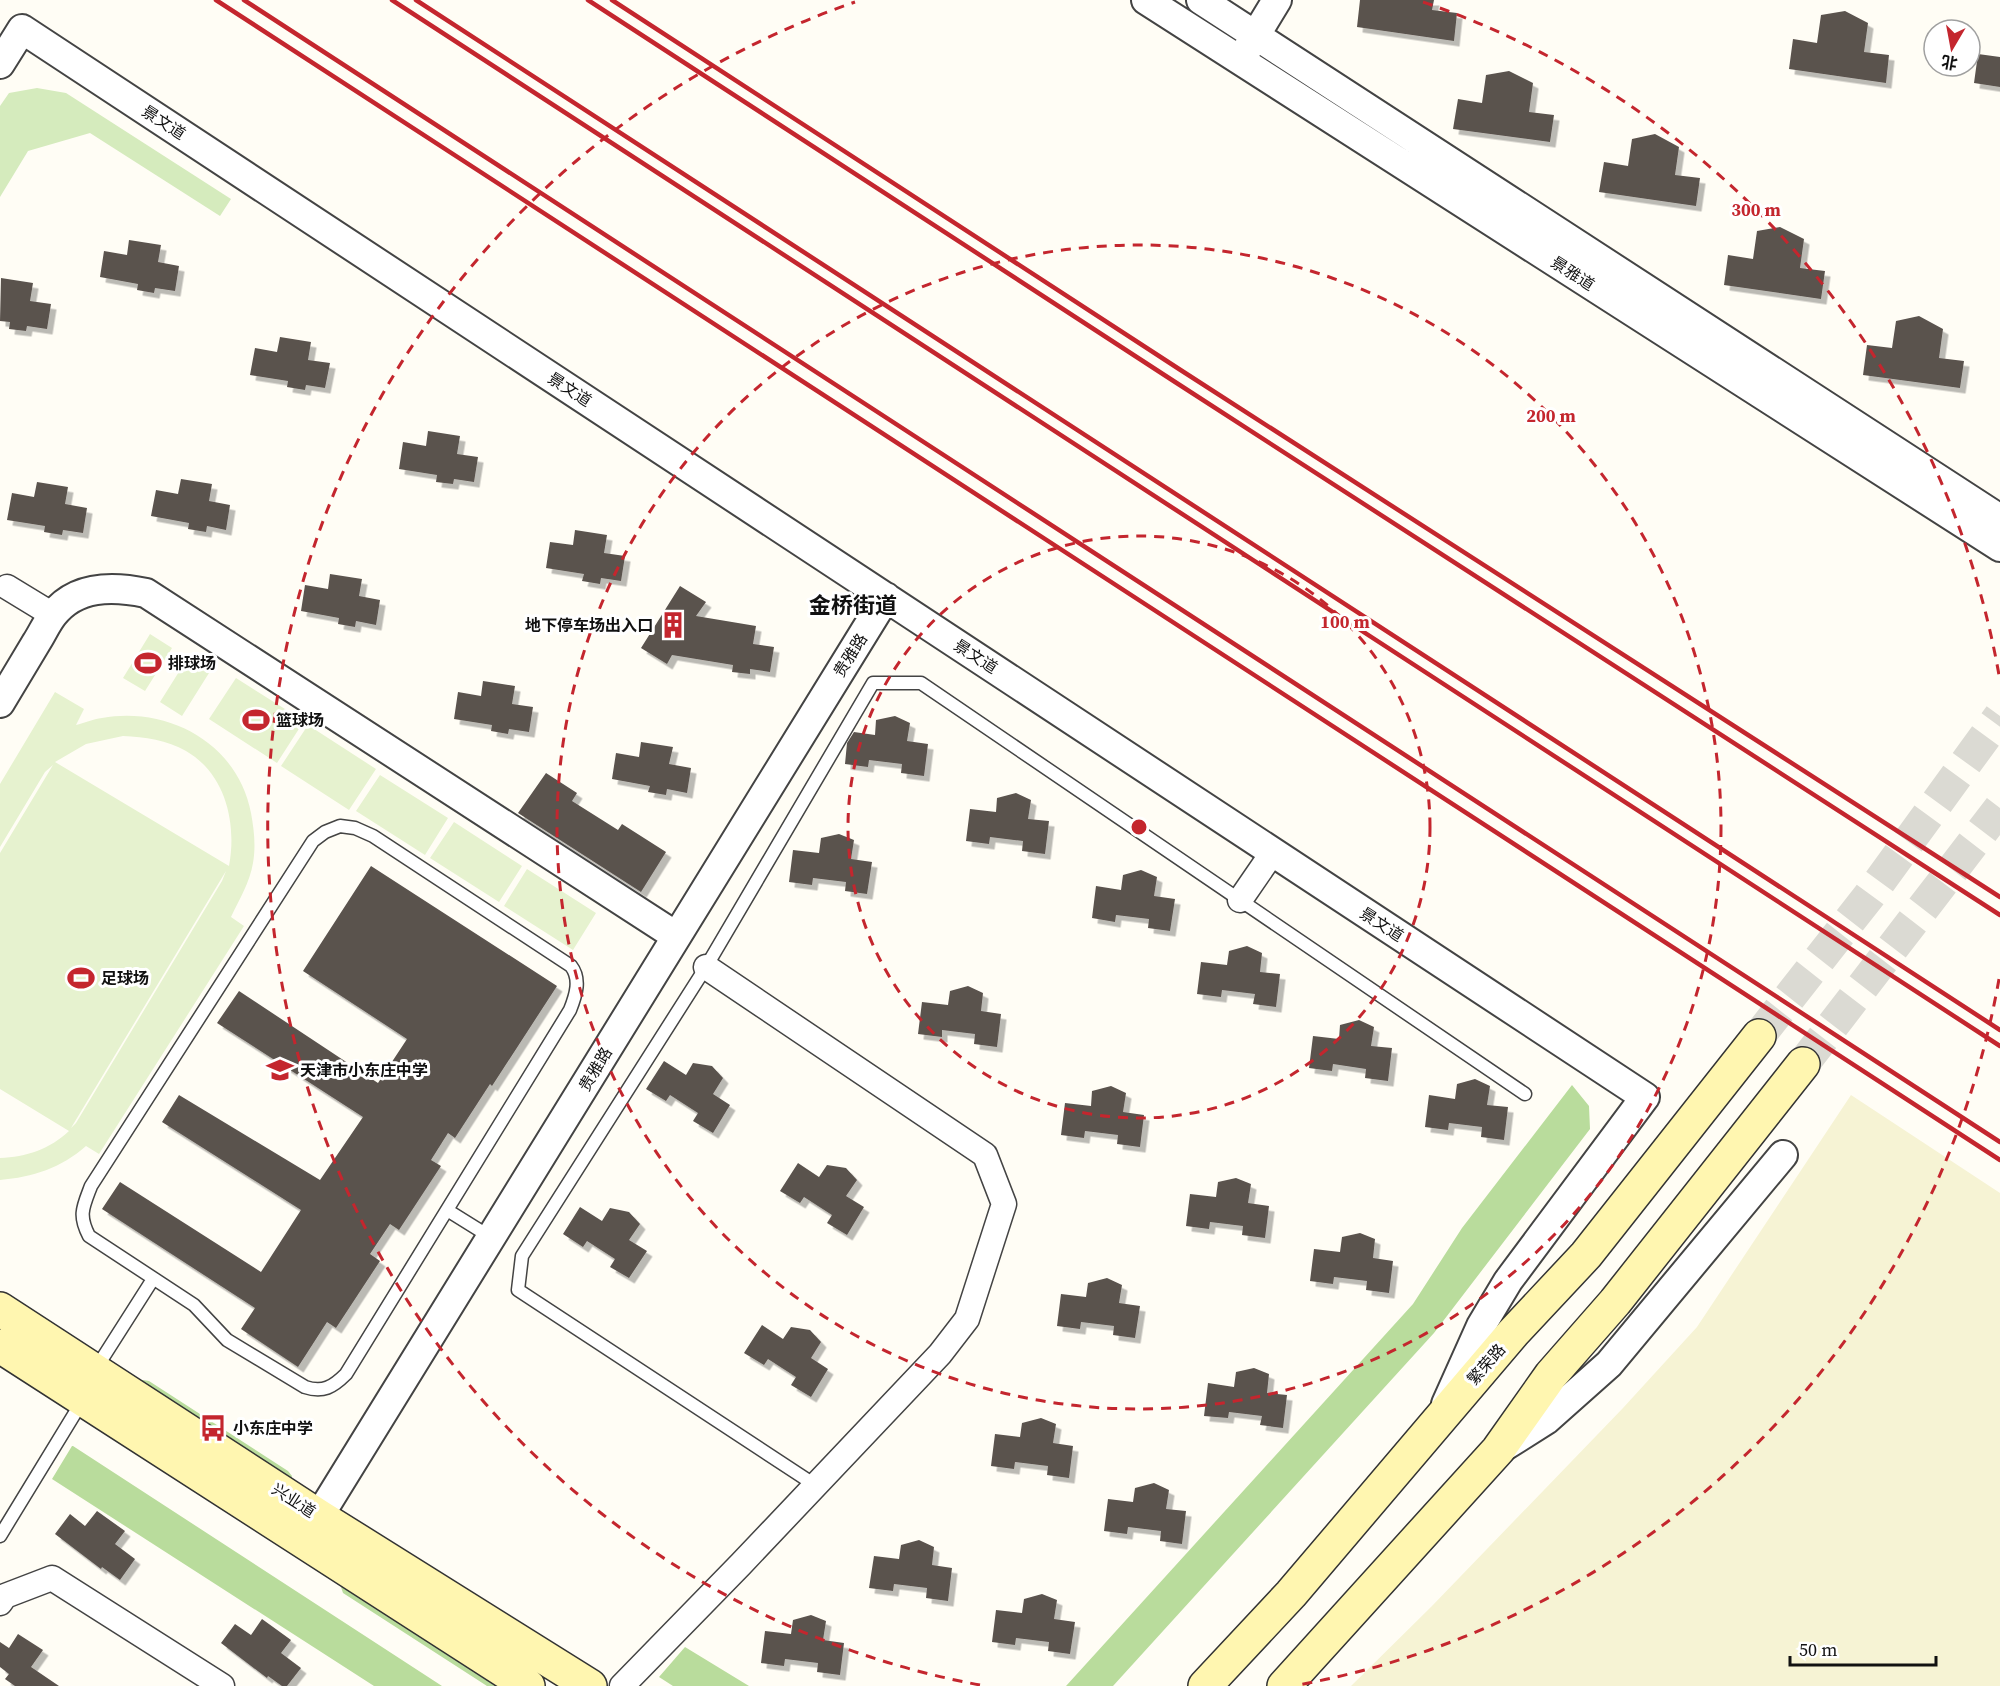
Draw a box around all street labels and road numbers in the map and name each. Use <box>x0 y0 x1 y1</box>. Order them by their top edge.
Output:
street label: 景文道 <box>138 100 190 144</box>
street label: 景雅道 <box>1547 251 1599 295</box>
street label: 景文道 <box>544 367 596 411</box>
street label: 贵雅路 <box>828 629 872 681</box>
street label: 景文道 <box>950 634 1002 678</box>
street label: 景文道 <box>1356 902 1408 946</box>
street label: 贵雅路 <box>573 1043 617 1095</box>
street label: 繁荣路 <box>1462 1339 1510 1389</box>
street label: 兴业道 <box>268 1478 320 1522</box>

